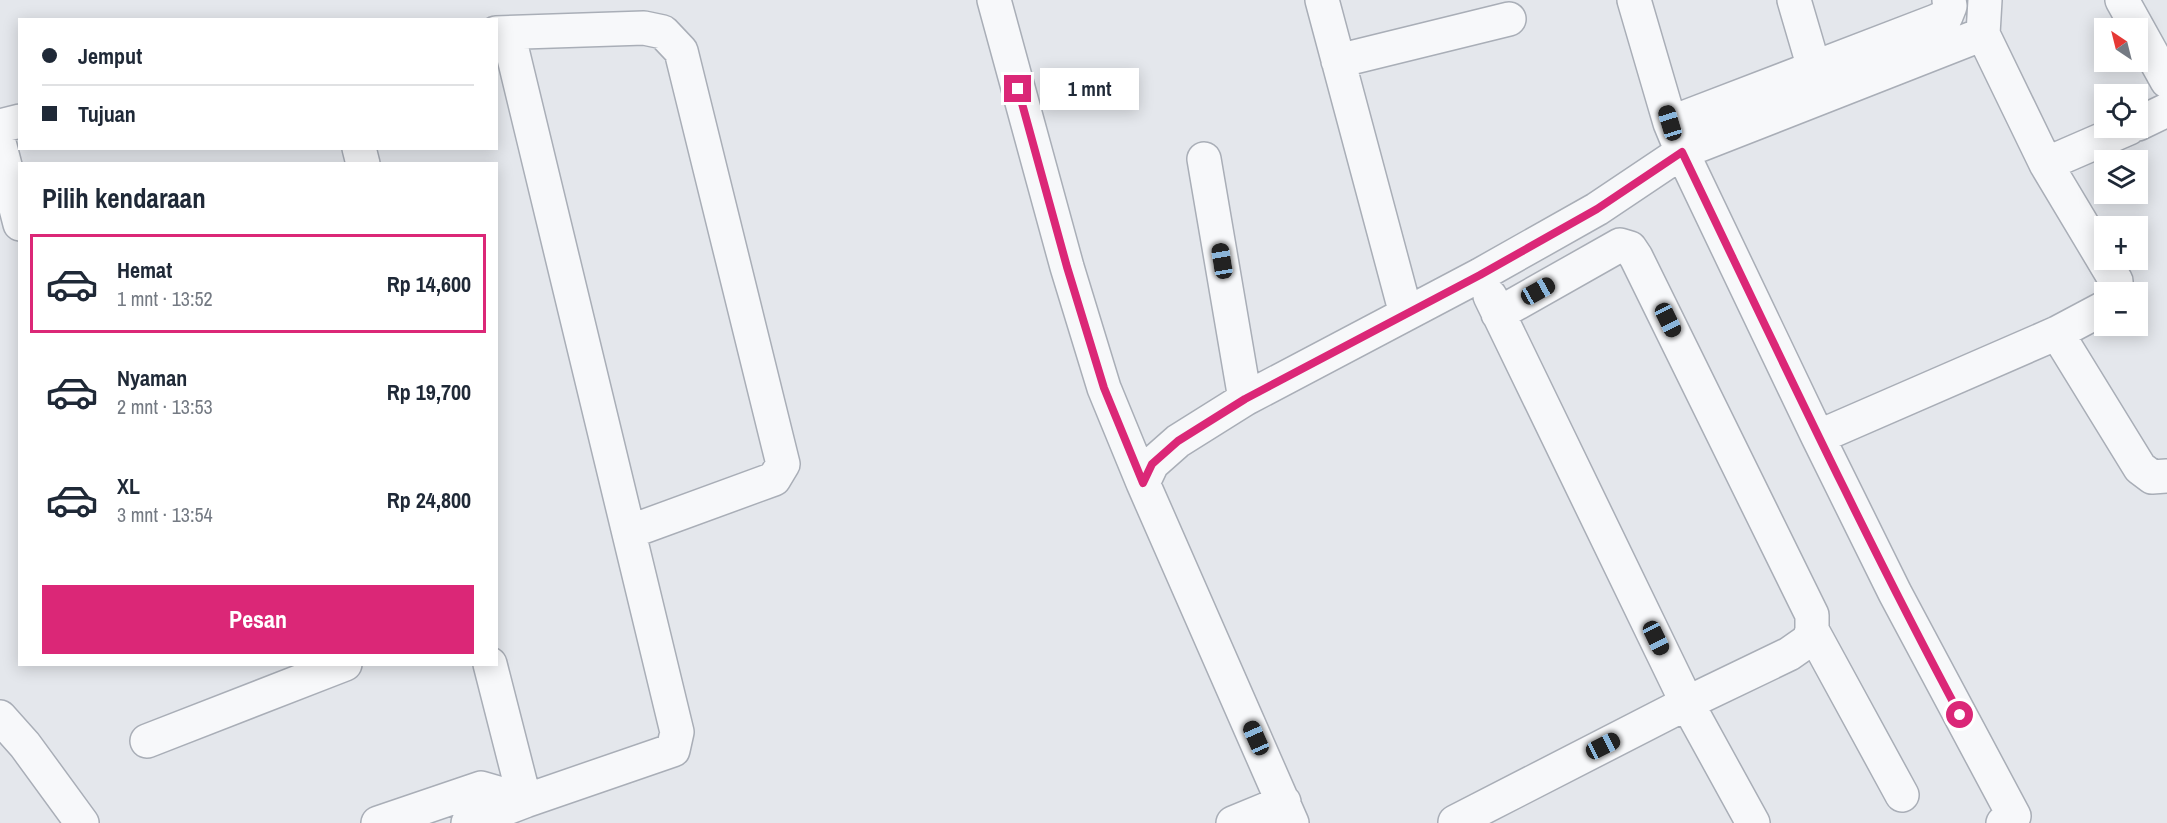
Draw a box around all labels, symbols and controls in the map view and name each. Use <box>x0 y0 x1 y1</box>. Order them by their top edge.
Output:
north arrow <box>2094 18 2148 72</box>
map controls <box>2094 18 2148 336</box>
text: Jemput <box>78 41 142 71</box>
callout: 1 mnt <box>1039 68 1138 110</box>
route end <box>1004 75 1031 102</box>
text: 1 mnt <box>1068 75 1111 102</box>
button: locate <box>2094 84 2148 138</box>
text: Tujuan <box>78 99 136 129</box>
car <box>1656 103 1684 143</box>
button: layers <box>2094 150 2148 204</box>
text: Pilih kendaraan <box>42 180 206 216</box>
button: + <box>2094 216 2148 270</box>
car <box>1210 242 1234 280</box>
text: Hemat <box>117 255 172 285</box>
icon: car <box>45 257 99 311</box>
text: Rp 14,600 <box>387 269 471 299</box>
car <box>1518 274 1558 308</box>
button: − <box>2094 282 2148 336</box>
text: 1 mnt · 13:52 <box>117 285 213 312</box>
car <box>1652 300 1684 340</box>
text: Nyaman <box>117 363 187 393</box>
icon: car <box>45 365 99 419</box>
text: Rp 19,700 <box>387 377 471 407</box>
text: 2 mnt · 13:53 <box>117 393 213 420</box>
text: XL <box>117 471 140 501</box>
icon: car <box>45 473 99 527</box>
text: Rp 24,800 <box>387 485 471 515</box>
text: 3 mnt · 13:54 <box>117 501 213 528</box>
button: Pesan <box>42 585 474 654</box>
car <box>1640 618 1672 658</box>
route start <box>1946 701 1973 728</box>
car <box>1240 718 1272 758</box>
car <box>1583 730 1623 762</box>

